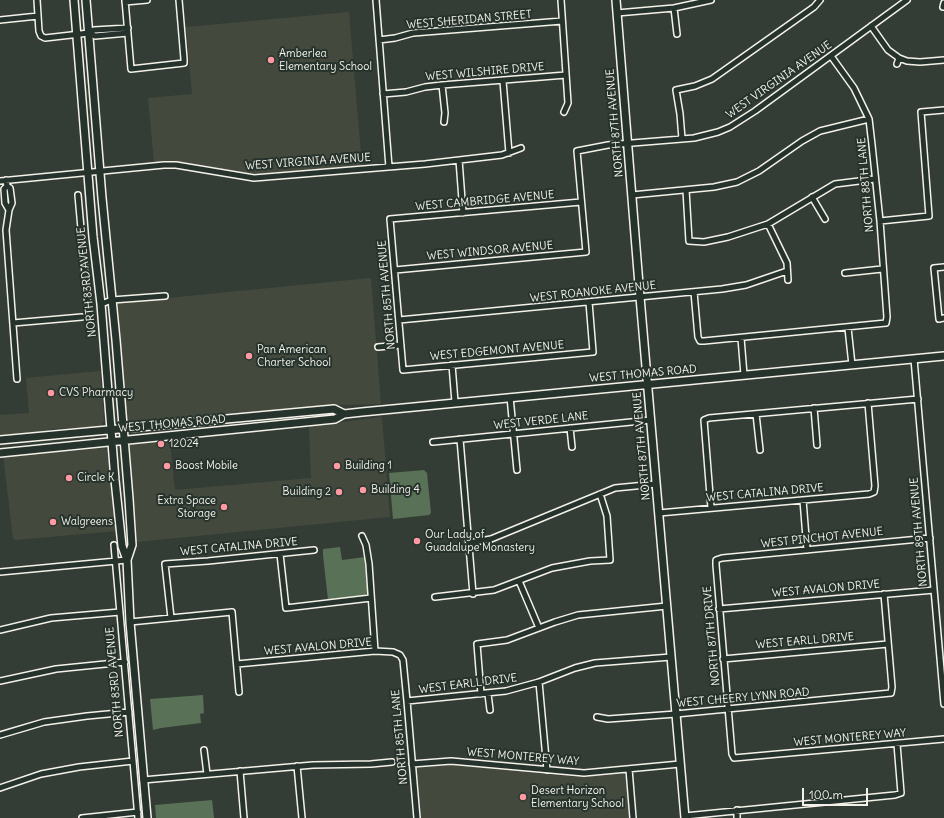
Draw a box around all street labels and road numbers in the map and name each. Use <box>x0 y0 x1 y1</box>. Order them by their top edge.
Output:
street label: WEST SHERIDAN STREET <box>406 8 532 32</box>
street label: WEST VIRGINIA AVENUE <box>724 38 834 122</box>
street label: WEST WILSHIRE DRIVE <box>425 60 545 84</box>
street label: NORTH 87TH AVENUE <box>604 68 626 178</box>
street label: NORTH 88TH LANE <box>855 137 877 233</box>
street label: WEST VIRGINIA AVENUE <box>245 151 371 173</box>
street label: WEST CAMBRIDGE AVENUE <box>415 188 555 214</box>
street label: NORTH 83RD AVENUE <box>75 226 99 338</box>
street label: WEST WINDSOR AVENUE <box>426 239 554 263</box>
street label: NORTH 85TH AVENUE <box>376 240 398 350</box>
street label: WEST ROANOKE AVENUE <box>529 279 657 305</box>
street label: WEST EDGEMONT AVENUE <box>429 339 565 363</box>
street label: WEST THOMAS ROAD <box>589 363 697 385</box>
street label: NORTH 87TH AVENUE <box>631 391 653 501</box>
street label: WEST VERDE LANE <box>493 409 589 433</box>
street label: WEST THOMAS ROAD <box>118 413 226 435</box>
street label: NORTH 89TH AVENUE <box>908 477 930 587</box>
street label: WEST CATALINA DRIVE <box>706 481 824 505</box>
street label: WEST PINCHOT AVENUE <box>760 525 884 551</box>
street label: WEST CATALINA DRIVE <box>180 535 298 559</box>
street label: WEST AVALON DRIVE <box>771 578 881 600</box>
street label: NORTH 87TH DRIVE <box>701 586 723 686</box>
street label: NORTH 83RD AVENUE <box>104 626 126 738</box>
street label: WEST EARLL DRIVE <box>755 630 855 652</box>
street label: WEST AVALON DRIVE <box>263 636 373 658</box>
street label: WEST EARLL DRIVE <box>418 671 518 697</box>
street label: WEST CHEERY LYNN ROAD <box>676 686 810 710</box>
street label: NORTH 85TH LANE <box>389 689 411 785</box>
street label: WEST MONTEREY WAY <box>793 727 907 749</box>
street label: WEST MONTEREY WAY <box>466 746 580 768</box>

